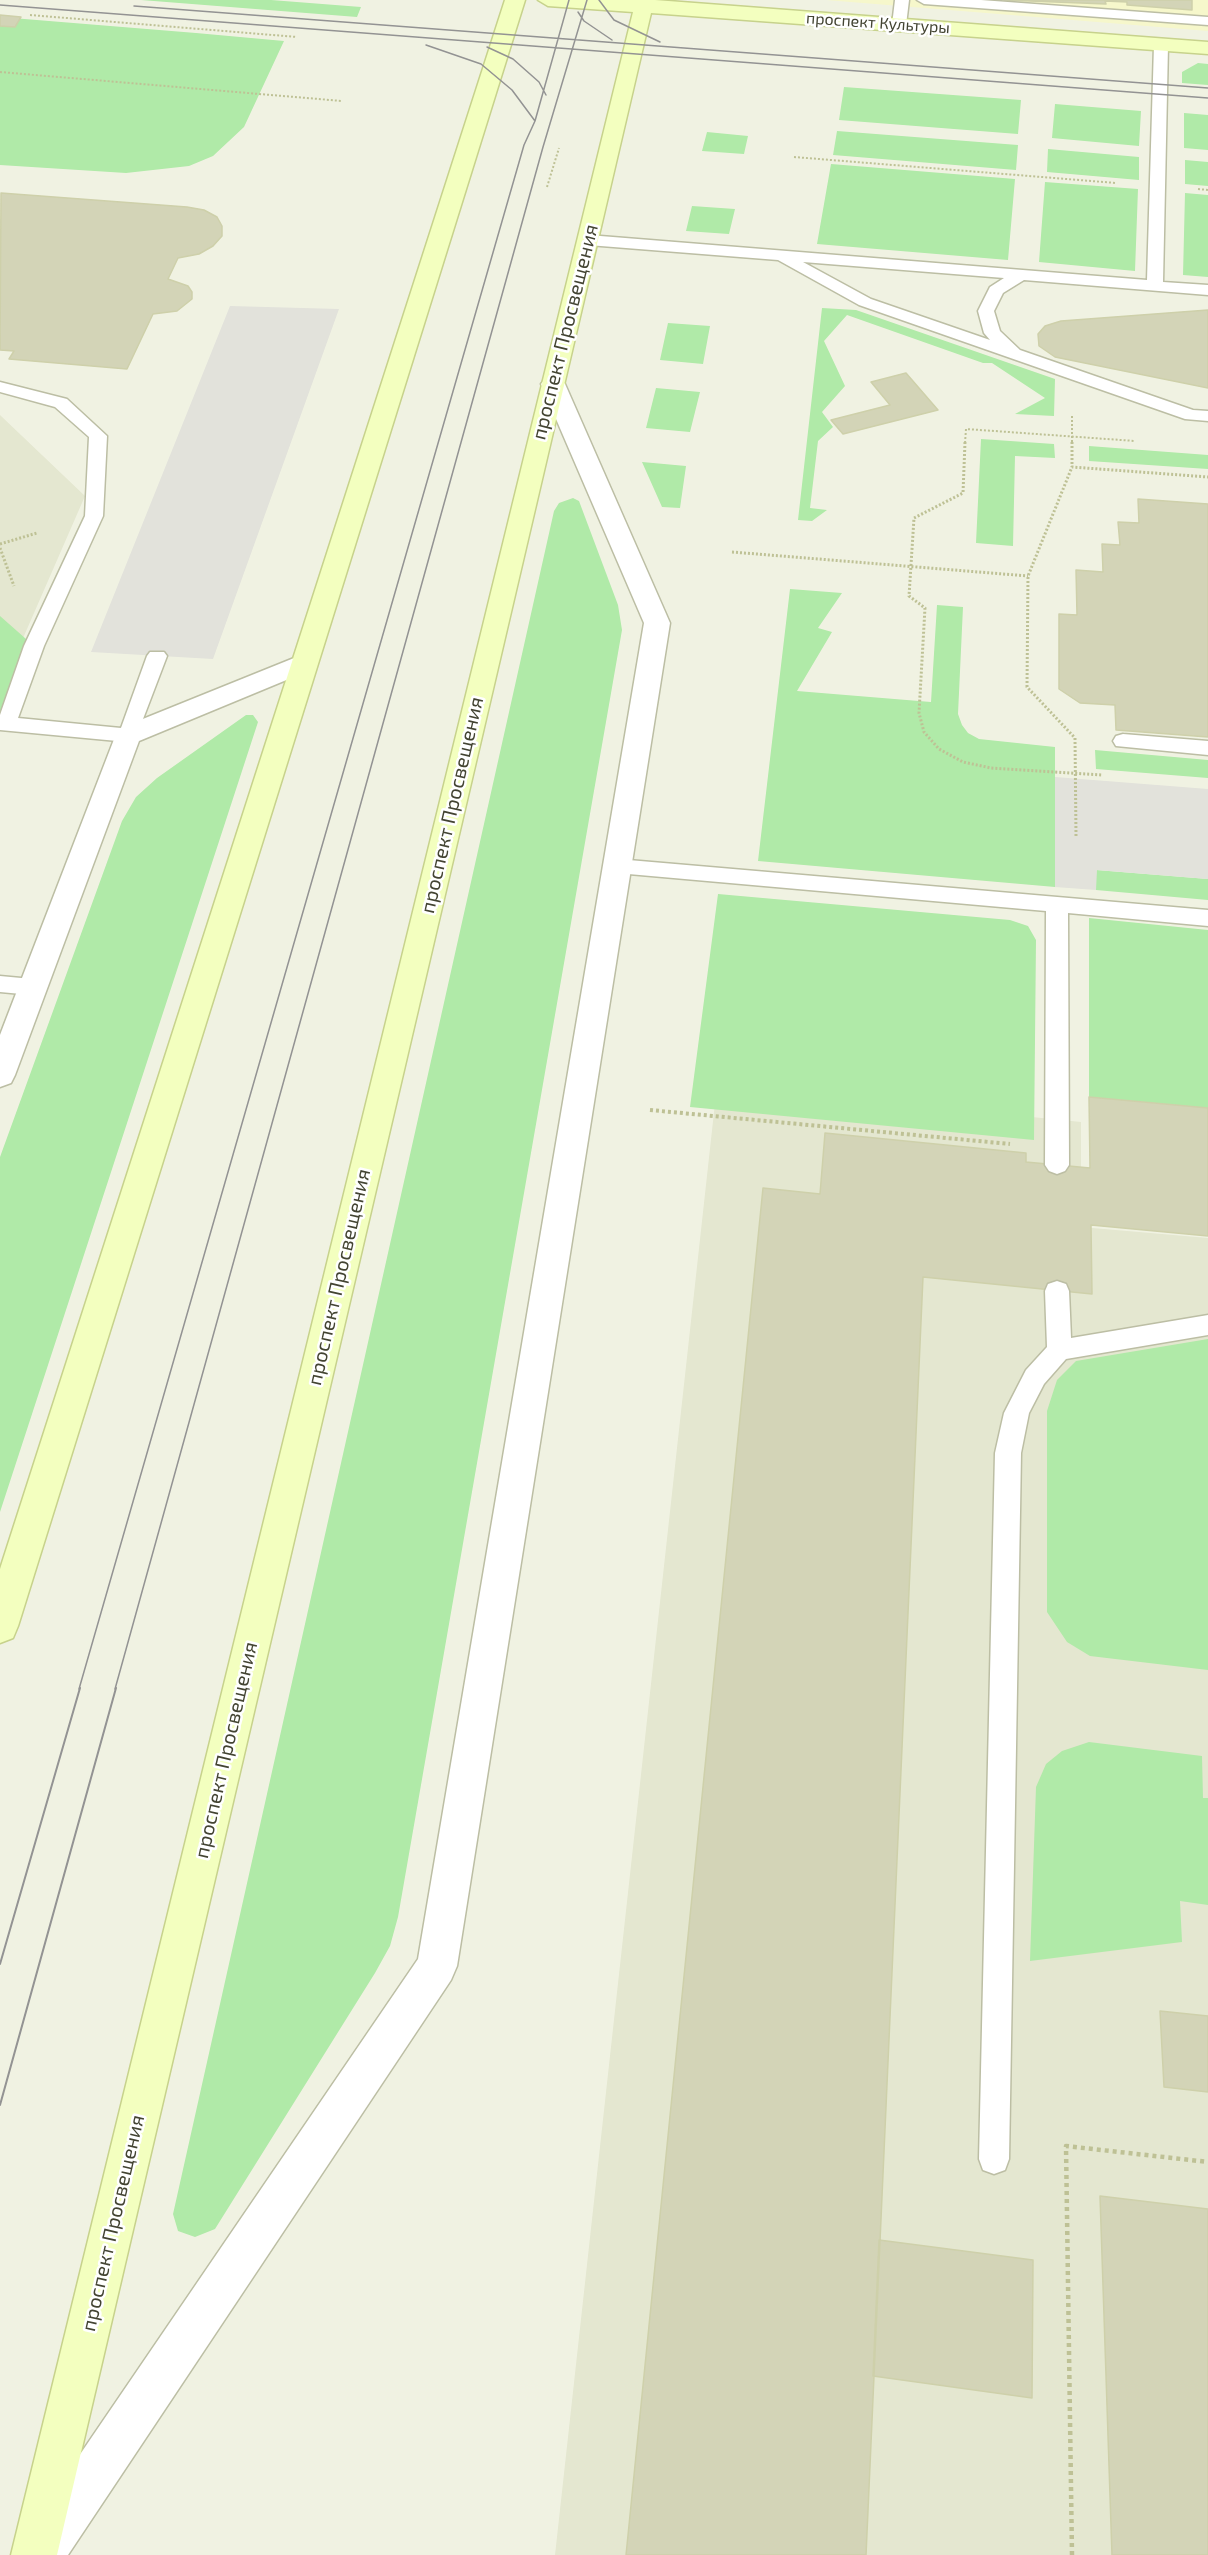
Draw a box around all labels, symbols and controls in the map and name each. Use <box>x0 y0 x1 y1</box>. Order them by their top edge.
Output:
street label: проспект Культуры <box>805 8 951 38</box>
street label: проспект Просвещения <box>527 222 603 442</box>
street label: проспект Просвещения <box>415 694 489 916</box>
street label: проспект Просвещения <box>302 1166 376 1388</box>
street label: проспект Просвещения <box>189 1639 263 1861</box>
street label: проспект Просвещения <box>76 2112 150 2334</box>

